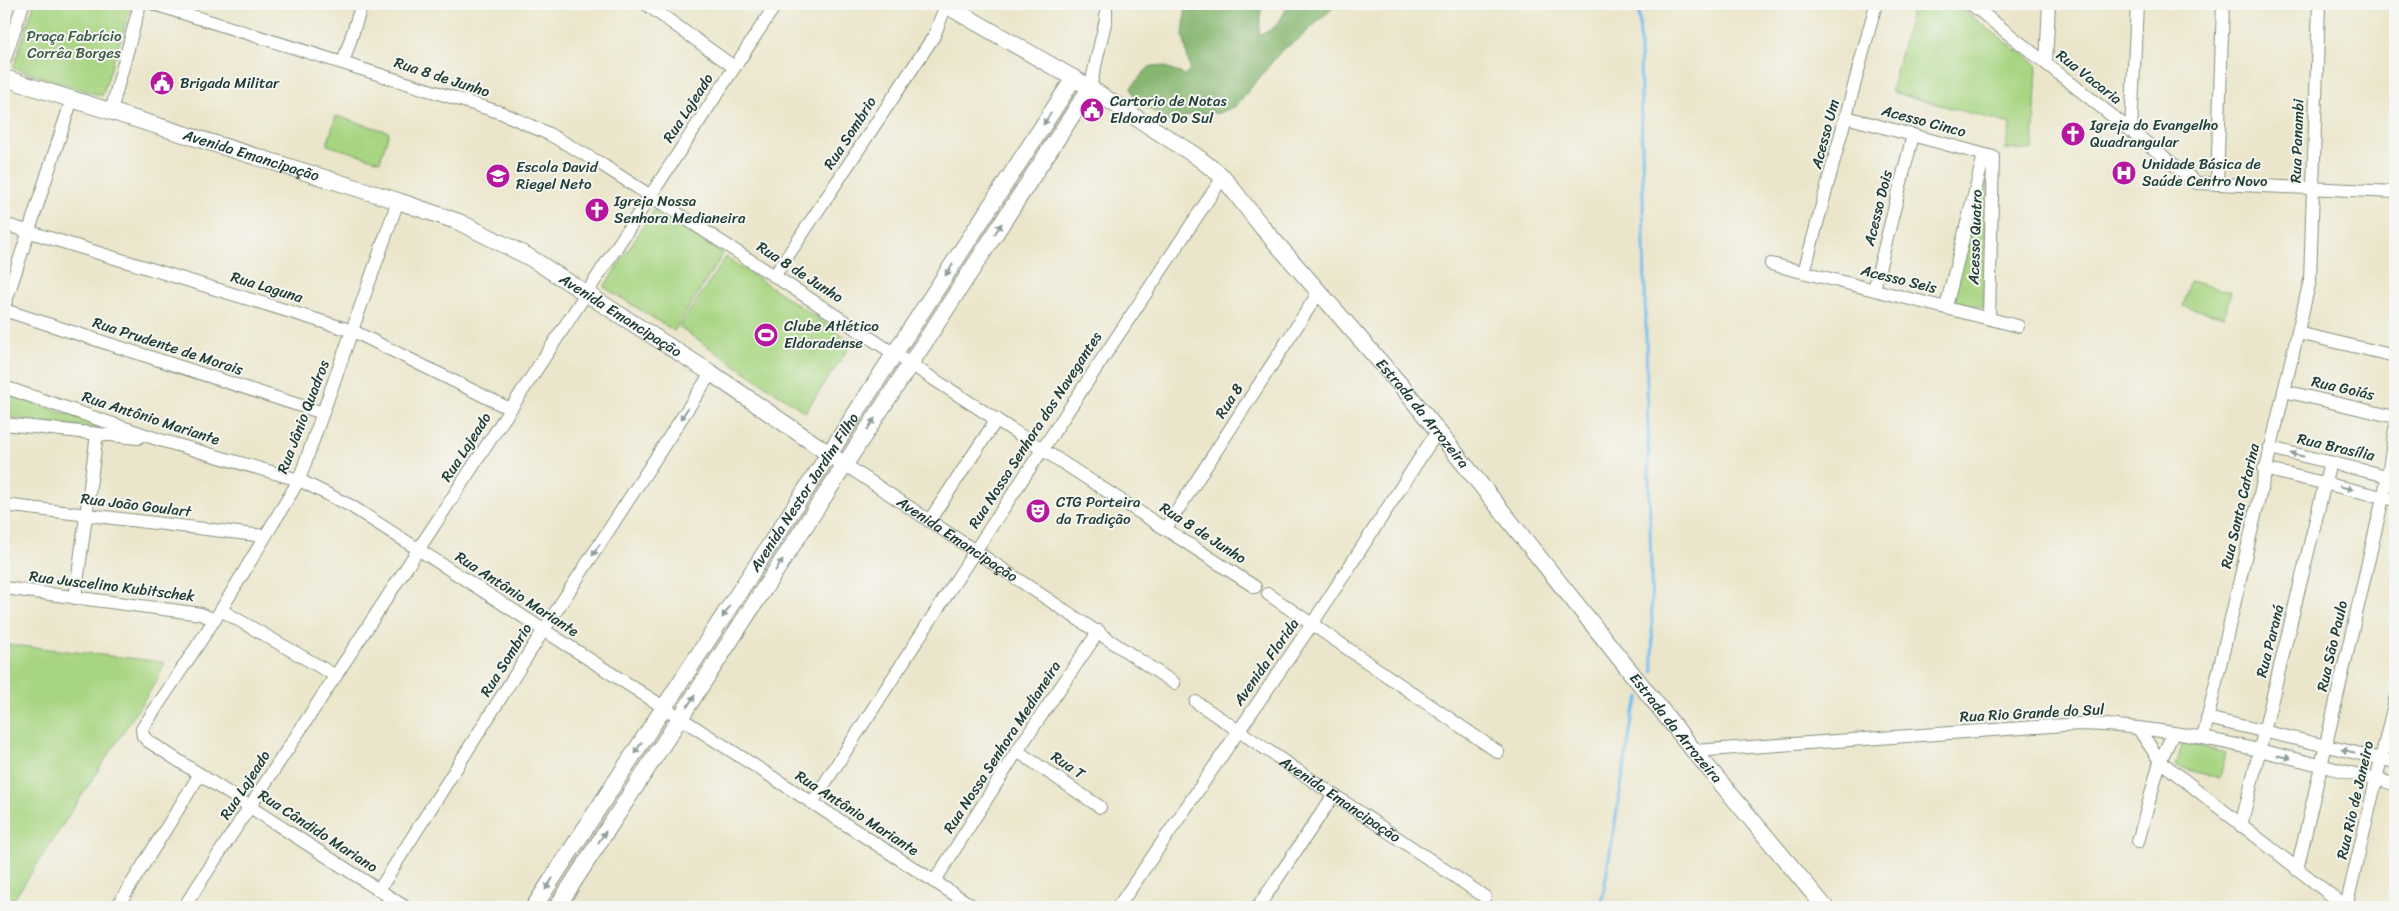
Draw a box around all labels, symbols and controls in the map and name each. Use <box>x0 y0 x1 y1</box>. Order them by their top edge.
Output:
park label: Praça Fabrício Corrêa Borges <box>26 23 122 66</box>
street label: Rua Vacaria <box>2050 43 2128 111</box>
street label: Rua 8 de Junho <box>391 49 494 105</box>
street label: Rua Lajeado <box>656 68 721 148</box>
public building icon: Brigada Militar <box>149 70 175 96</box>
place label: Brigada Militar <box>180 70 280 96</box>
place label: Cartorio de Notas Eldorado Do Sul <box>1110 88 1227 131</box>
street label: Rua Sombrio <box>817 91 884 175</box>
street label: Acesso Um <box>1803 96 1847 173</box>
public building icon: Cartorio de Notas Eldorado Do Sul <box>1079 97 1105 123</box>
street label: Acesso Cinco <box>1878 97 1969 145</box>
street label: Rua Panambi <box>2283 98 2311 184</box>
one-way arrow <box>1042 112 1052 126</box>
place label: Igreja do Evangelho Quadrangular <box>2089 112 2219 155</box>
street label: Avenida Emancipação <box>179 121 323 189</box>
church icon: Igreja do Evangelho Quadrangular <box>2060 121 2086 147</box>
place label: Unidade Básica de Saúde Centro Novo <box>2142 151 2268 194</box>
place label: Escola David Riegel Neto <box>516 154 599 197</box>
hospital icon: Unidade Básica de Saúde Centro Novo <box>2111 160 2137 186</box>
school or university icon: Escola David Riegel Neto <box>485 163 511 189</box>
street label: Acesso Dois <box>1856 167 1900 249</box>
place label: Igreja Nossa Senhora Medianeira <box>613 188 746 231</box>
street label: Acesso Quatro <box>1960 189 1990 286</box>
church icon: Igreja Nossa Senhora Medianeira <box>584 197 610 223</box>
one-way arrow <box>993 222 1003 236</box>
street label: Rua 8 de Junho <box>751 234 849 310</box>
street label: Acesso Seis <box>1857 257 1940 301</box>
one-way arrow <box>944 263 953 277</box>
street label: Rua Laguna <box>228 264 307 310</box>
street label: Avenida Emancipação <box>553 266 687 364</box>
street label: Rua Prudente de Morais <box>89 309 247 383</box>
place label: Clube Atlético Eldoradense <box>784 313 879 356</box>
sports icon: Clube Atlético Eldoradense <box>753 322 779 348</box>
street label: Rua Nossa Senhora dos Navegantes <box>961 326 1109 534</box>
street label: Estrada da Arrozeira <box>1369 352 1476 475</box>
street label: Rua Jânio Quadros <box>269 356 337 478</box>
street label: Rua Goiás <box>2309 368 2377 408</box>
street label: Rua 8 <box>1208 378 1250 424</box>
street label: Rua Antônio Mariante <box>79 383 223 453</box>
street label: Rua Lajeado <box>434 407 499 487</box>
one-way arrow <box>679 407 689 420</box>
street label: Avenida Nestor Jardim Filho <box>742 407 866 578</box>
one-way arrow <box>866 417 876 430</box>
street label: Rua Brasília <box>2295 425 2378 469</box>
street label: Rua Santa Catarina <box>2213 440 2267 571</box>
one-way arrow <box>2289 451 2304 459</box>
one-way arrow <box>2339 484 2354 492</box>
street label: Rua João Goulart <box>79 485 194 525</box>
street label: Avenida Emancipação <box>890 489 1024 589</box>
place label: CTG Porteira da Tradição <box>1056 489 1141 532</box>
street label: Rua 8 de Junho <box>1154 495 1252 571</box>
theatre icon: CTG Porteira da Tradição <box>1025 498 1051 524</box>
one-way arrow <box>591 543 600 557</box>
street label: Rua Antônio Mariante <box>450 544 584 644</box>
one-way arrow <box>775 558 784 571</box>
street label: Rua Juscelino Kubitschek <box>28 563 197 609</box>
street label: Rua São Paulo <box>2309 597 2355 694</box>
street label: Rua Paraná <box>2248 601 2292 680</box>
one-way arrow <box>722 605 731 618</box>
street label: Avenida Florida <box>1226 612 1306 712</box>
street label: Rua Sombrio <box>473 618 539 702</box>
street label: Rua Nossa Senhora Medianeira <box>936 655 1068 839</box>
street label: Estrada da Arrozeira <box>1623 667 1729 790</box>
one-way arrow <box>686 694 696 707</box>
street label: Rua Rio Grande do Sul <box>1959 696 2106 730</box>
street label: Rua Rio de Janeiro <box>2329 738 2381 862</box>
one-way arrow <box>633 741 643 755</box>
street label: Rua T <box>1046 744 1091 787</box>
street label: Rua Lajeado <box>213 745 278 825</box>
one-way arrow <box>2340 747 2355 755</box>
street label: Avenida Emancipação <box>1274 748 1406 850</box>
one-way arrow <box>2277 753 2292 761</box>
street label: Rua Antônio Mariante <box>790 763 924 863</box>
street label: Rua Cândido Mariano <box>253 782 383 880</box>
one-way arrow <box>598 830 607 844</box>
one-way arrow <box>545 877 554 891</box>

